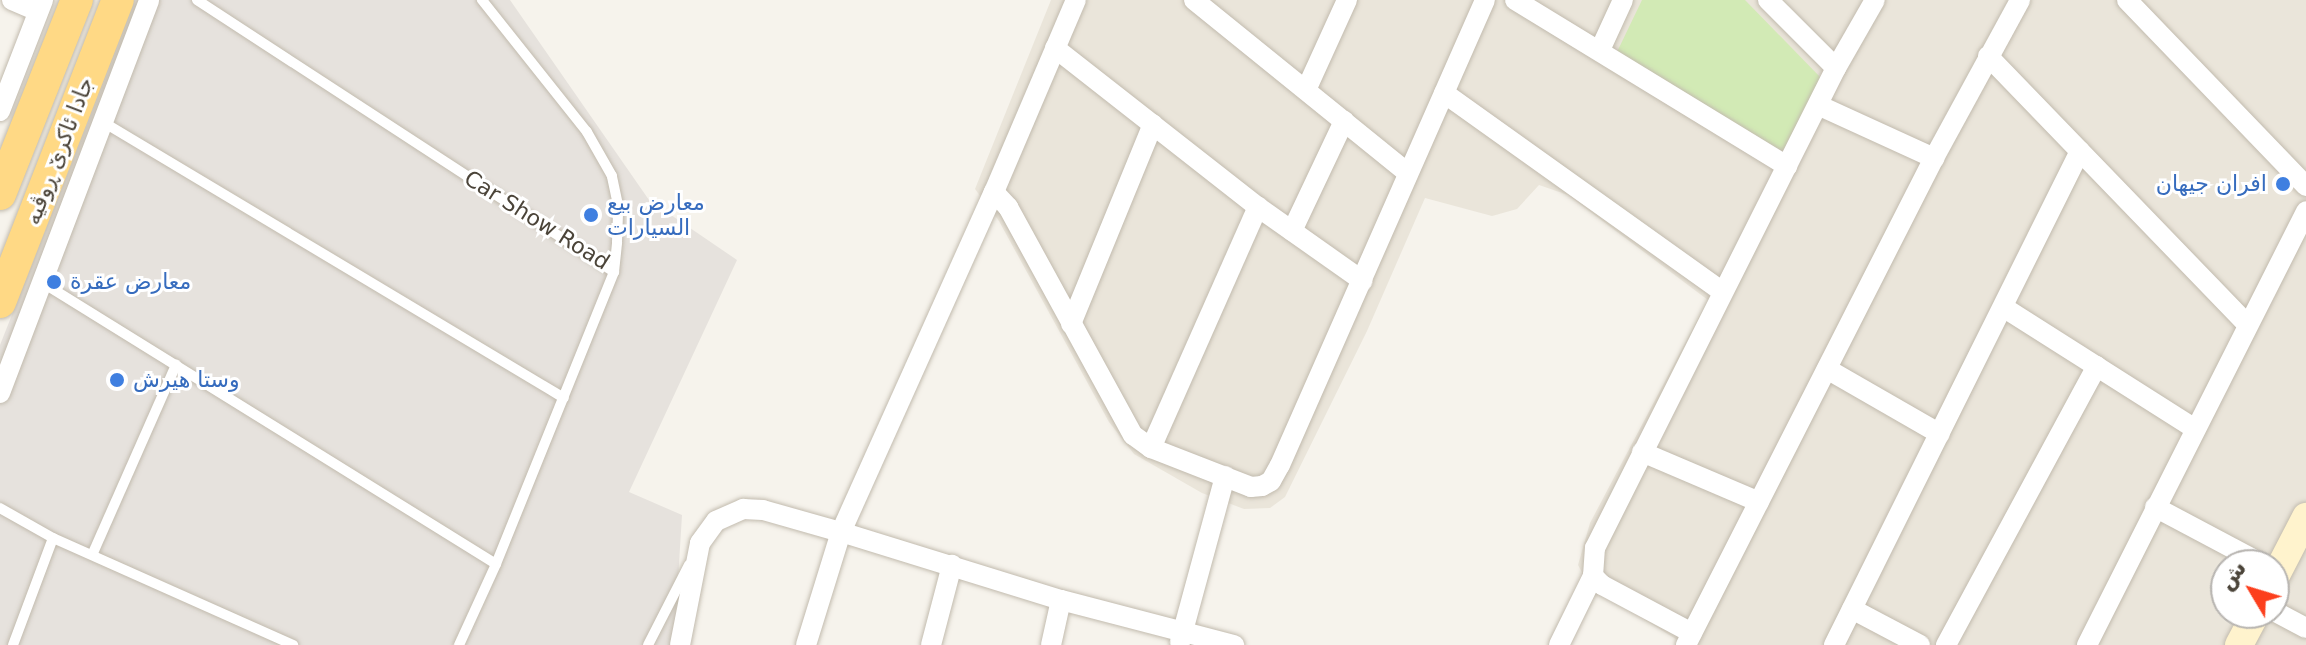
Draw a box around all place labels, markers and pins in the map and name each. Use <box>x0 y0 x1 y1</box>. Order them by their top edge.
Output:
place label: افران جيهان <box>2156 171 2267 197</box>
marker: افران جيهان <box>2274 175 2292 193</box>
place label: معارض بيع السيارات <box>607 189 705 240</box>
marker: معارض بيع السيارات <box>582 206 600 224</box>
place label: معارض عقرة <box>70 269 191 295</box>
marker: معارض عقرة <box>45 273 63 291</box>
place label: وستا هيرش <box>133 367 240 393</box>
marker: وستا هيرش <box>108 371 126 389</box>

